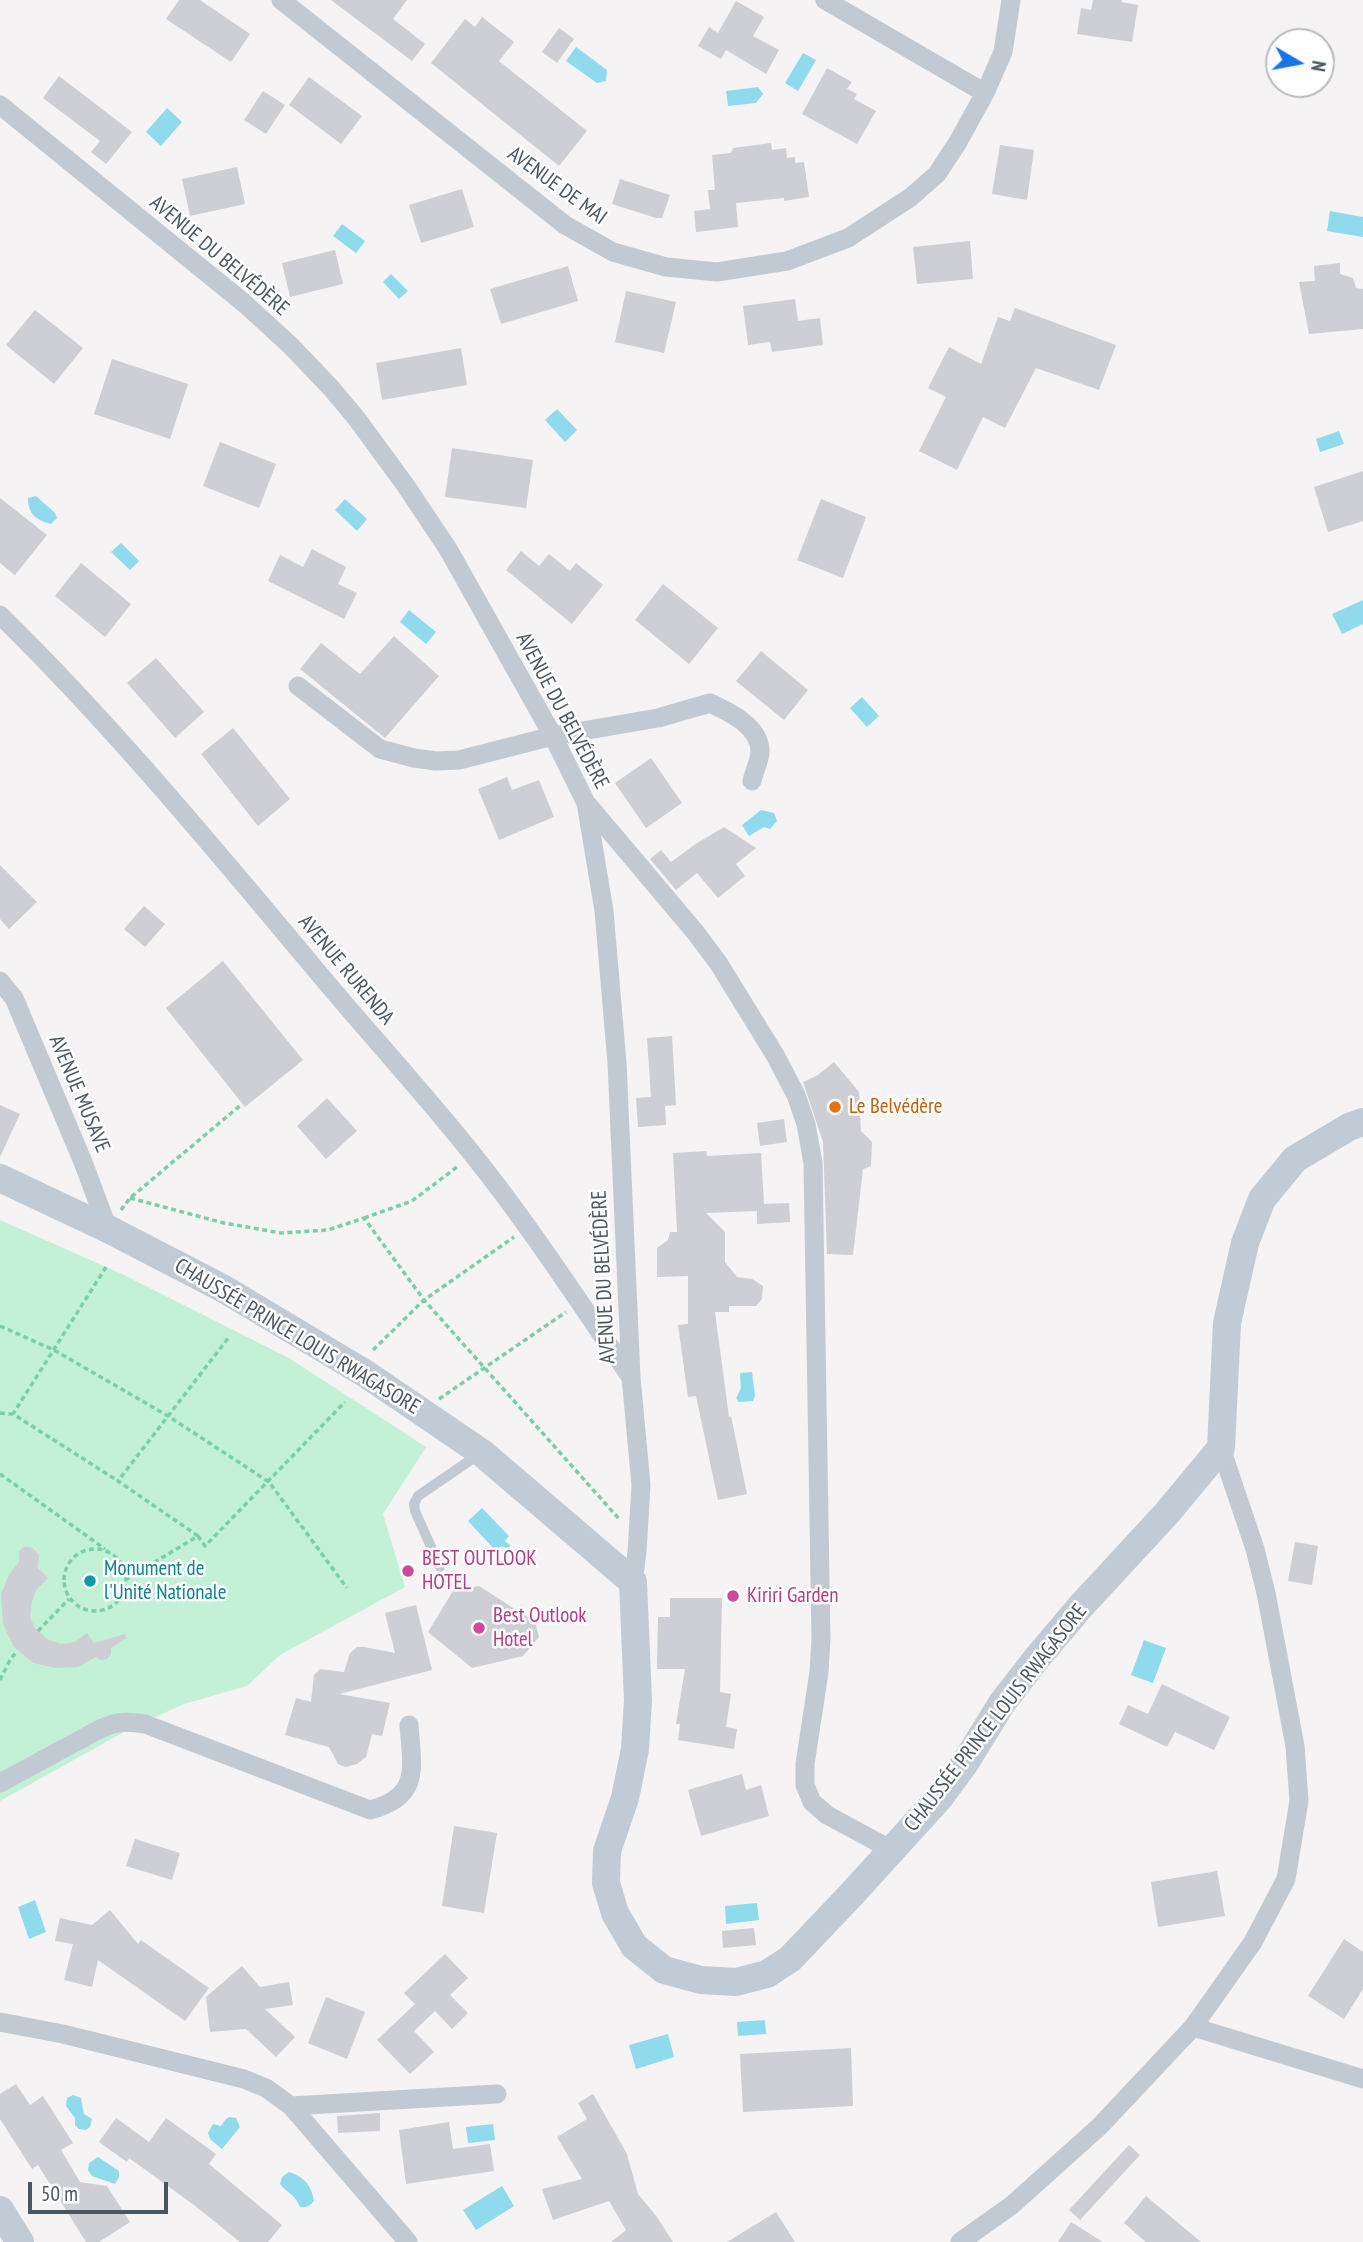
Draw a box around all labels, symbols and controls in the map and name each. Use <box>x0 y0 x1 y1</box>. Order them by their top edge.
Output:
north arrow <box>1265 28 1335 98</box>
text: N <box>1306 59 1331 73</box>
street label: AVENUE DE MAI <box>503 142 611 230</box>
street label: AVENUE DU BELVÉDÈRE <box>144 191 294 321</box>
street label: AVENUE DU BELVÉDÈRE <box>510 628 614 794</box>
street label: AVENUE RURENDA <box>293 910 399 1030</box>
street label: AVENUE MUSAVE <box>43 1032 115 1156</box>
place label: Le Belvédère <box>849 1094 942 1120</box>
marker: Le Belvédère <box>827 1099 843 1115</box>
street label: AVENUE DU BELVÉDÈRE <box>587 1190 621 1364</box>
street label: CHAUSSÉE PRINCE LOUIS RWAGASORE <box>170 1254 424 1420</box>
place label: BEST OUTLOOK HOTEL <box>422 1546 537 1596</box>
place label: Monument de l'Unité Nationale <box>104 1556 226 1606</box>
marker: BEST OUTLOOK HOTEL <box>400 1563 416 1579</box>
marker: Monument de l'Unité Nationale <box>82 1573 98 1589</box>
place label: Kiriri Garden <box>747 1583 838 1609</box>
marker: Kiriri Garden <box>725 1588 741 1604</box>
street label: CHAUSSÉE PRINCE LOUIS RWAGASORE <box>899 1599 1093 1837</box>
place label: Best Outlook Hotel <box>493 1603 586 1653</box>
marker: Best Outlook Hotel <box>471 1620 487 1636</box>
scale bar <box>32 2168 172 2212</box>
text: 50 m <box>41 2180 78 2207</box>

